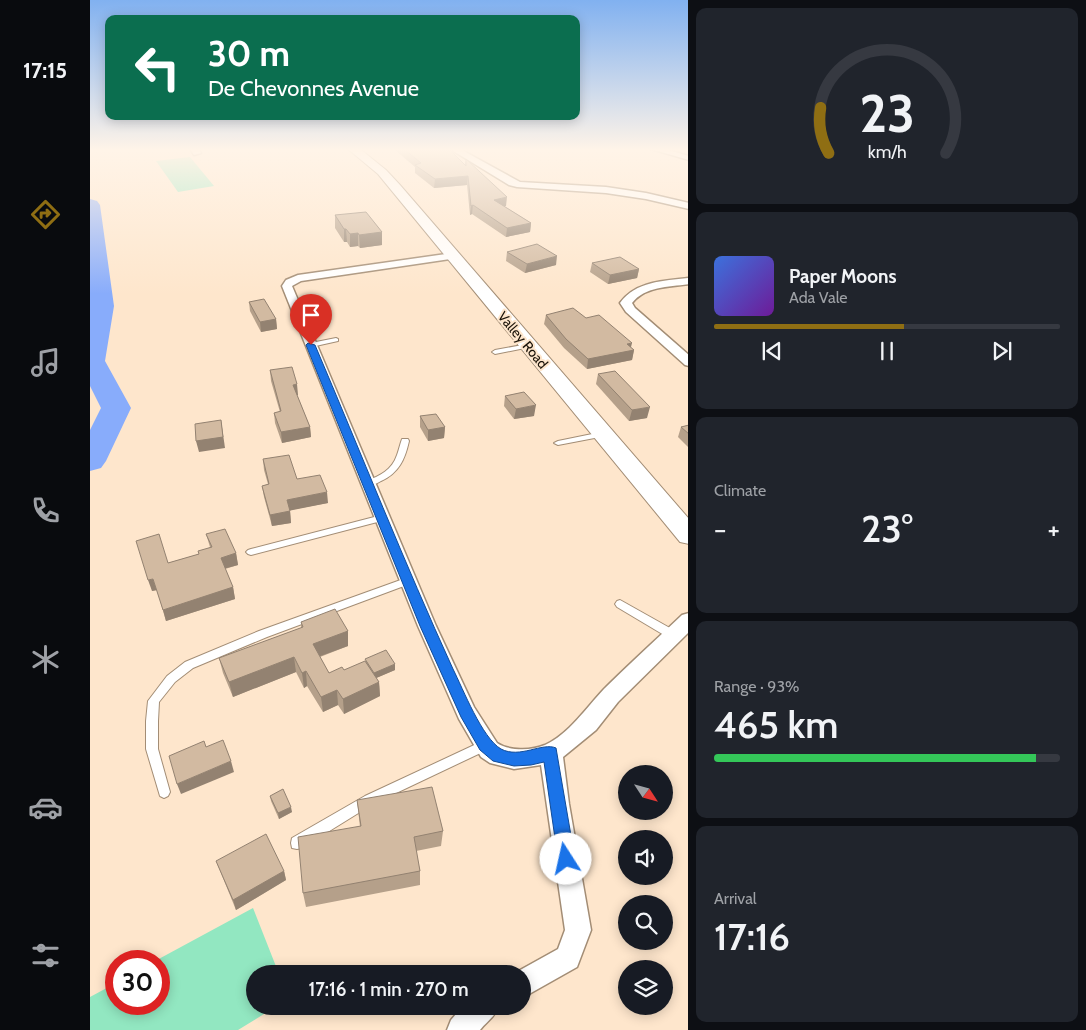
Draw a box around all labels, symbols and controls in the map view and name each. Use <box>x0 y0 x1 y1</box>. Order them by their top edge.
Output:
text: 30 m <box>208 32 290 75</box>
icon: left <box>125 35 190 100</box>
text: 17:15 <box>23 57 67 84</box>
text: De Chevonnes Avenue <box>208 75 419 102</box>
text: 23 <box>859 82 915 145</box>
text: km/h <box>867 141 907 162</box>
icon: directions <box>28 197 63 232</box>
text: Paper Moons <box>789 265 897 288</box>
text: Ada Vale <box>789 288 848 307</box>
pin <box>290 294 332 345</box>
icon: arrive <box>297 301 325 329</box>
street label: Valley Road <box>494 308 552 372</box>
icon: previous <box>758 337 786 365</box>
icon: pause <box>873 337 901 365</box>
icon: next <box>988 337 1016 365</box>
icon: music <box>28 345 63 380</box>
text: Climate <box>714 481 766 500</box>
icon: phone <box>28 493 63 528</box>
text: 23° <box>861 505 913 552</box>
text: − <box>714 512 726 546</box>
text: + <box>1048 512 1060 546</box>
icon: climate <box>28 642 63 677</box>
text: Range · 93% <box>714 677 800 696</box>
text: 465 km <box>714 701 839 748</box>
north arrow <box>618 765 672 820</box>
map controls <box>618 765 673 1015</box>
icon: car <box>28 790 63 825</box>
button: sound <box>618 830 673 885</box>
position arrow <box>539 832 591 884</box>
text: Arrival <box>714 889 757 908</box>
button: search <box>618 895 673 950</box>
text: 17:16 <box>714 913 790 960</box>
icon: filters <box>28 938 63 973</box>
speed limit sign: 30 <box>105 950 170 1015</box>
button: layers <box>618 960 673 1015</box>
text: 17:16 · 1 min · 270 m <box>308 978 469 1001</box>

